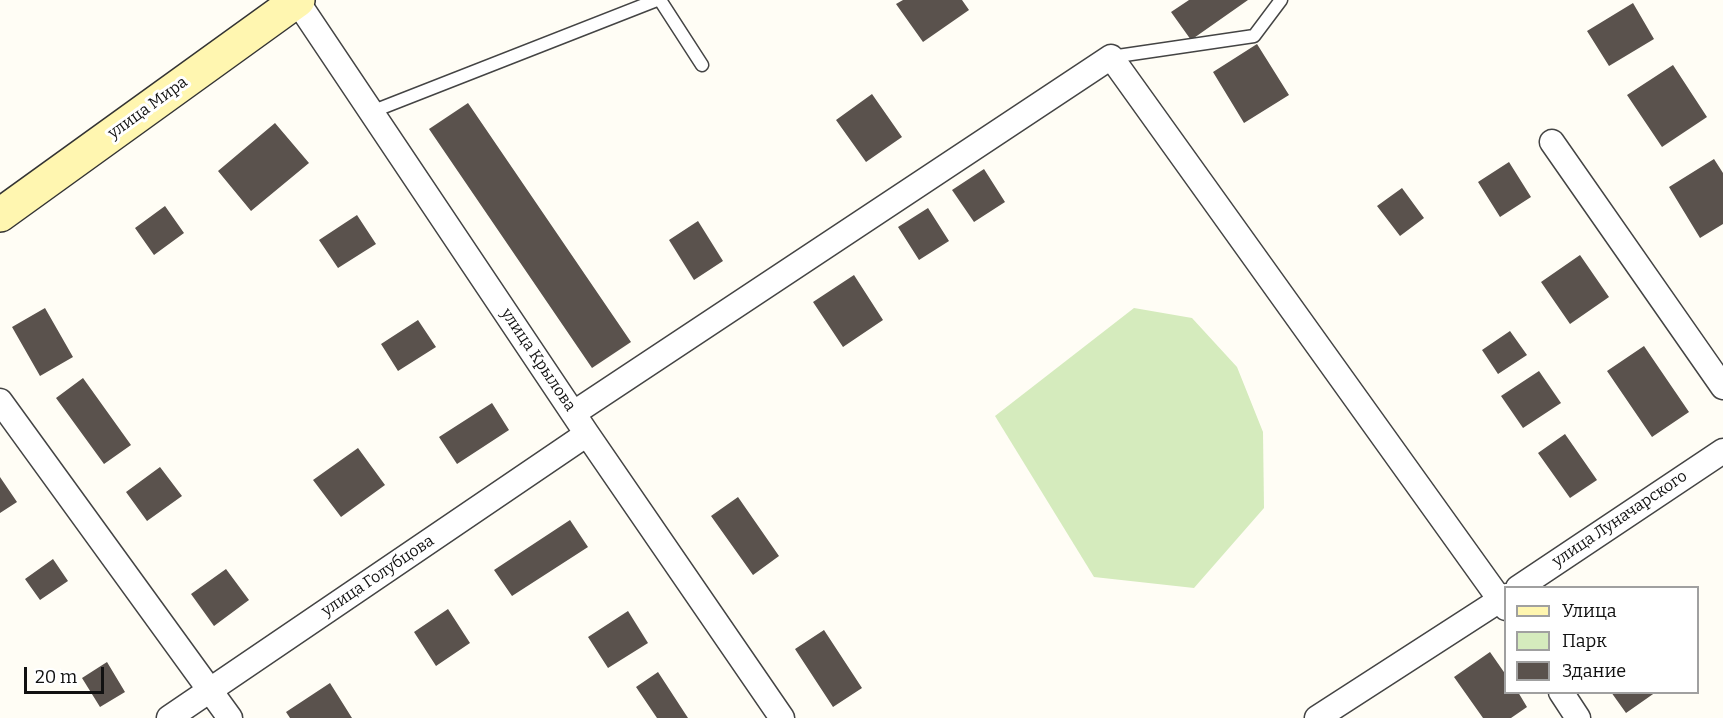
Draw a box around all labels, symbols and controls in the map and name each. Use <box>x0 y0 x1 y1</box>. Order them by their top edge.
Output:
street label: улица Мира <box>105 73 191 143</box>
street label: улица Крылова <box>496 305 580 415</box>
street label: улица Луначарского <box>1549 467 1691 571</box>
street label: улица Голубцова <box>318 531 438 621</box>
legend <box>1504 586 1699 694</box>
text: Улица <box>1562 600 1617 622</box>
text: Парк <box>1562 630 1607 652</box>
scale bar <box>27 655 106 693</box>
text: Здание <box>1562 660 1626 682</box>
text: 20 m <box>35 666 77 688</box>

